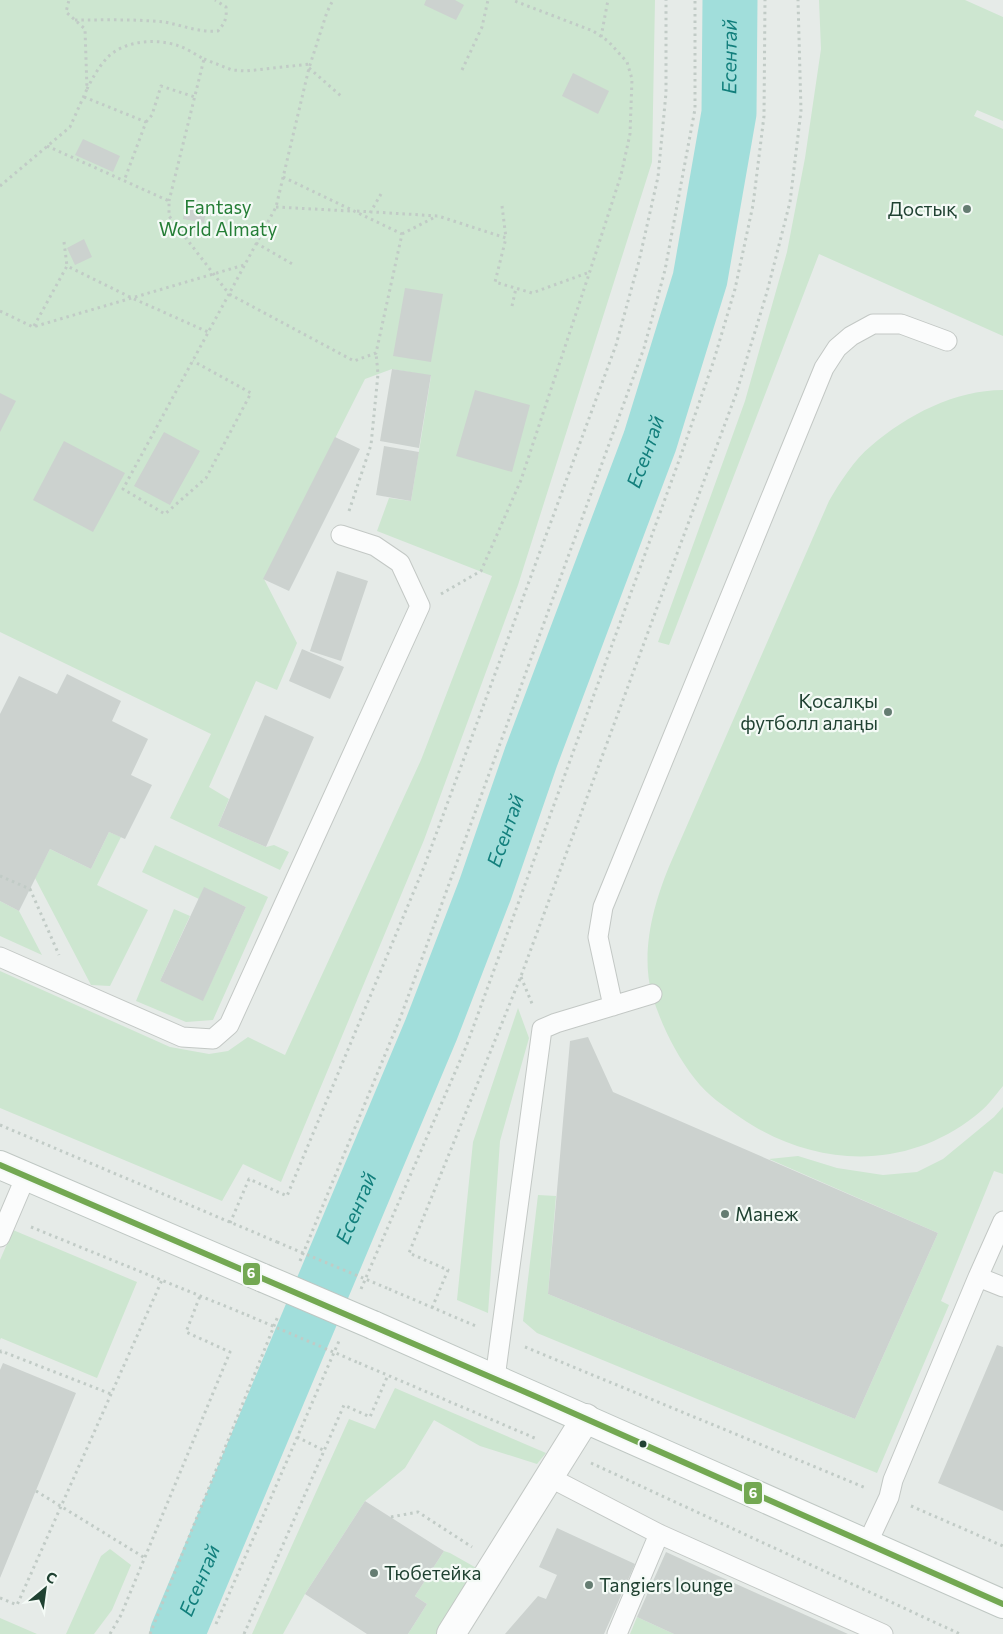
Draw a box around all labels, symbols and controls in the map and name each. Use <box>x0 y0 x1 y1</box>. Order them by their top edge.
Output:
water label: Есентай <box>716 19 741 94</box>
park label: Fantasy World Almaty <box>159 195 277 240</box>
place label: Достық <box>888 197 957 220</box>
marker: Достық <box>961 203 973 215</box>
water label: Есентай <box>621 412 668 491</box>
place label: Қосалқы футболл алаңы <box>741 689 878 734</box>
marker: Қосалқы футболл алаңы <box>882 706 894 718</box>
water label: Есентай <box>481 791 528 870</box>
water label: Есентай <box>330 1168 381 1247</box>
place label: Манеж <box>735 1202 799 1225</box>
marker: Манеж <box>719 1208 731 1220</box>
line badge: 6 <box>242 1262 261 1286</box>
text: 6 <box>247 1264 256 1281</box>
unlabelled marker <box>638 1439 648 1449</box>
line badge: 6 <box>743 1481 763 1505</box>
text: 6 <box>749 1484 758 1501</box>
water label: Есентай <box>173 1540 224 1619</box>
place label: Тюбетейка <box>384 1561 481 1584</box>
north arrow <box>20 1564 70 1614</box>
text: С <box>43 1567 60 1587</box>
marker: Тюбетейка <box>368 1567 380 1579</box>
place label: Tangiers lounge <box>599 1573 733 1596</box>
marker: Tangiers lounge <box>583 1579 595 1591</box>

